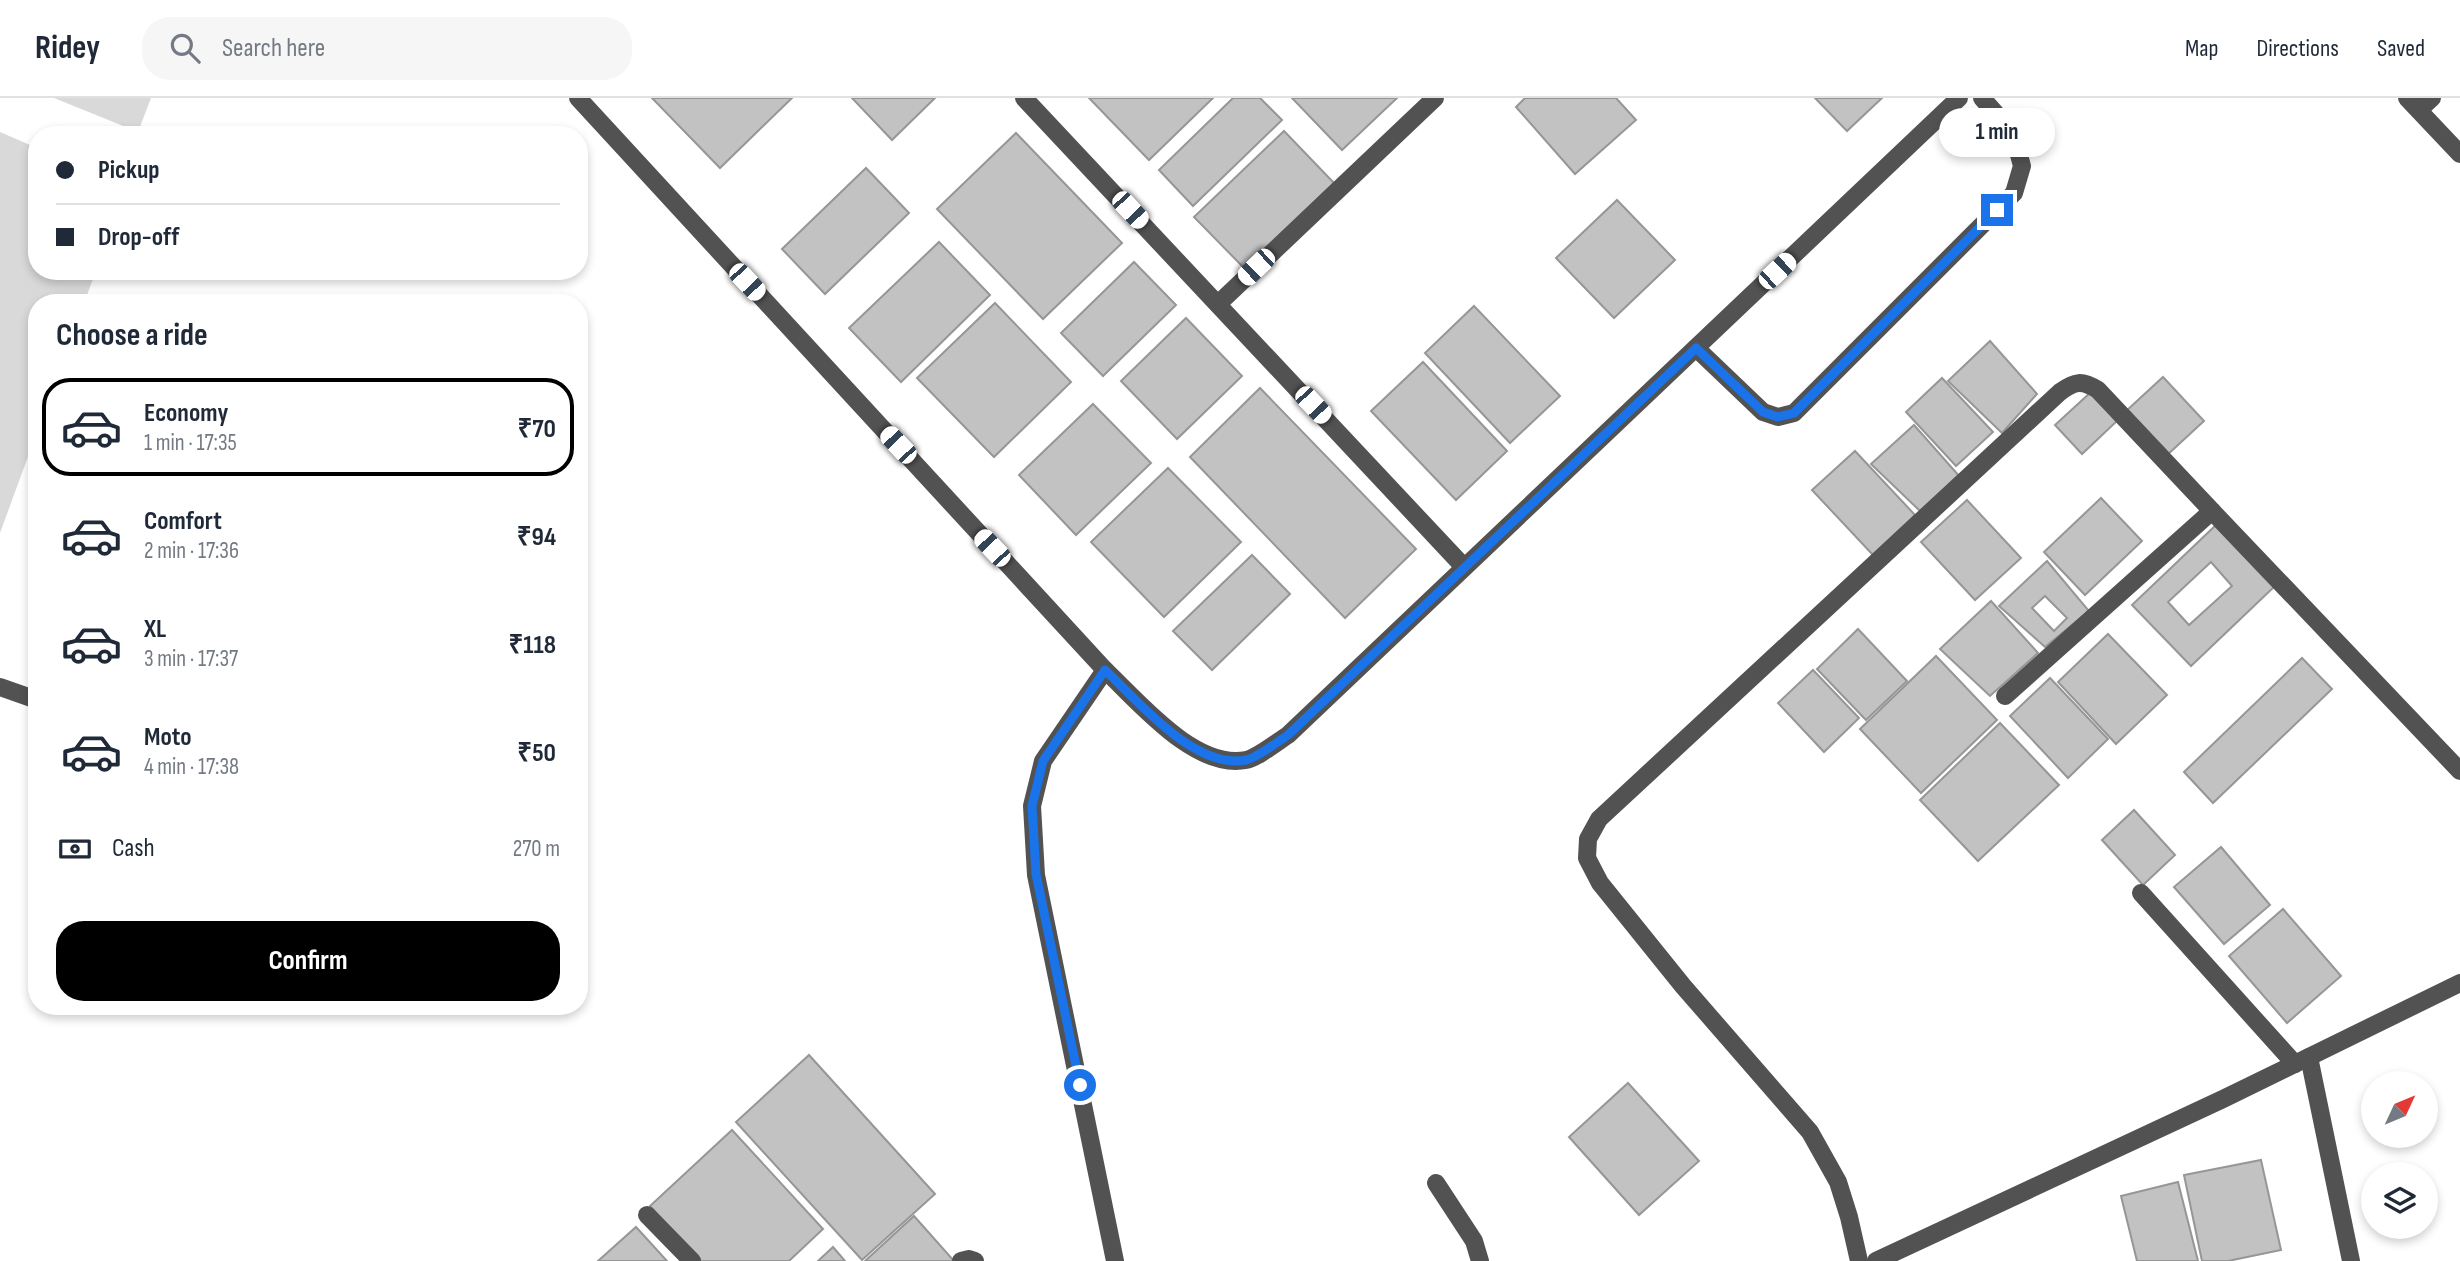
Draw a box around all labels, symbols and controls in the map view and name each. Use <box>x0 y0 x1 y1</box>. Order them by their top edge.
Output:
search box <box>142 17 632 80</box>
text: Ridey <box>35 28 100 68</box>
icon: search <box>166 29 204 67</box>
text: Search here <box>222 33 325 64</box>
text: Map <box>2185 34 2218 63</box>
text: Directions <box>2256 34 2339 63</box>
text: Saved <box>2377 34 2425 63</box>
callout: 1 min <box>1939 108 2055 158</box>
text: 1 min <box>1976 118 2018 146</box>
text: Pickup <box>98 155 160 186</box>
car <box>1108 187 1153 233</box>
route end <box>1981 194 2013 226</box>
text: Drop-off <box>98 222 179 253</box>
car <box>1234 245 1279 289</box>
car <box>1755 249 1800 293</box>
car <box>725 259 770 305</box>
text: Choose a ride <box>56 316 208 355</box>
car <box>1291 382 1336 428</box>
icon: car <box>60 396 123 459</box>
text: Economy <box>144 398 228 429</box>
text: ₹70 <box>518 414 556 445</box>
car <box>876 422 921 468</box>
text: 1 min · 17:35 <box>144 429 237 457</box>
icon: car <box>60 504 123 567</box>
text: Comfort <box>144 506 222 537</box>
text: ₹94 <box>517 522 556 553</box>
car <box>970 525 1015 571</box>
text: 2 min · 17:36 <box>144 537 239 565</box>
icon: car <box>60 612 123 675</box>
text: XL <box>144 614 166 645</box>
text: ₹118 <box>508 630 556 661</box>
text: 3 min · 17:37 <box>144 645 238 673</box>
icon: car <box>60 720 123 783</box>
text: Moto <box>144 722 192 753</box>
text: ₹50 <box>517 738 556 769</box>
text: 4 min · 17:38 <box>144 753 239 781</box>
icon: cash <box>56 830 94 868</box>
text: Cash <box>112 833 155 864</box>
text: 270 m <box>513 835 560 863</box>
button: Confirm <box>56 921 560 1001</box>
route start <box>1064 1069 1096 1101</box>
north arrow <box>2361 1071 2438 1148</box>
map controls <box>2361 1071 2438 1239</box>
button: layers <box>2361 1162 2438 1239</box>

